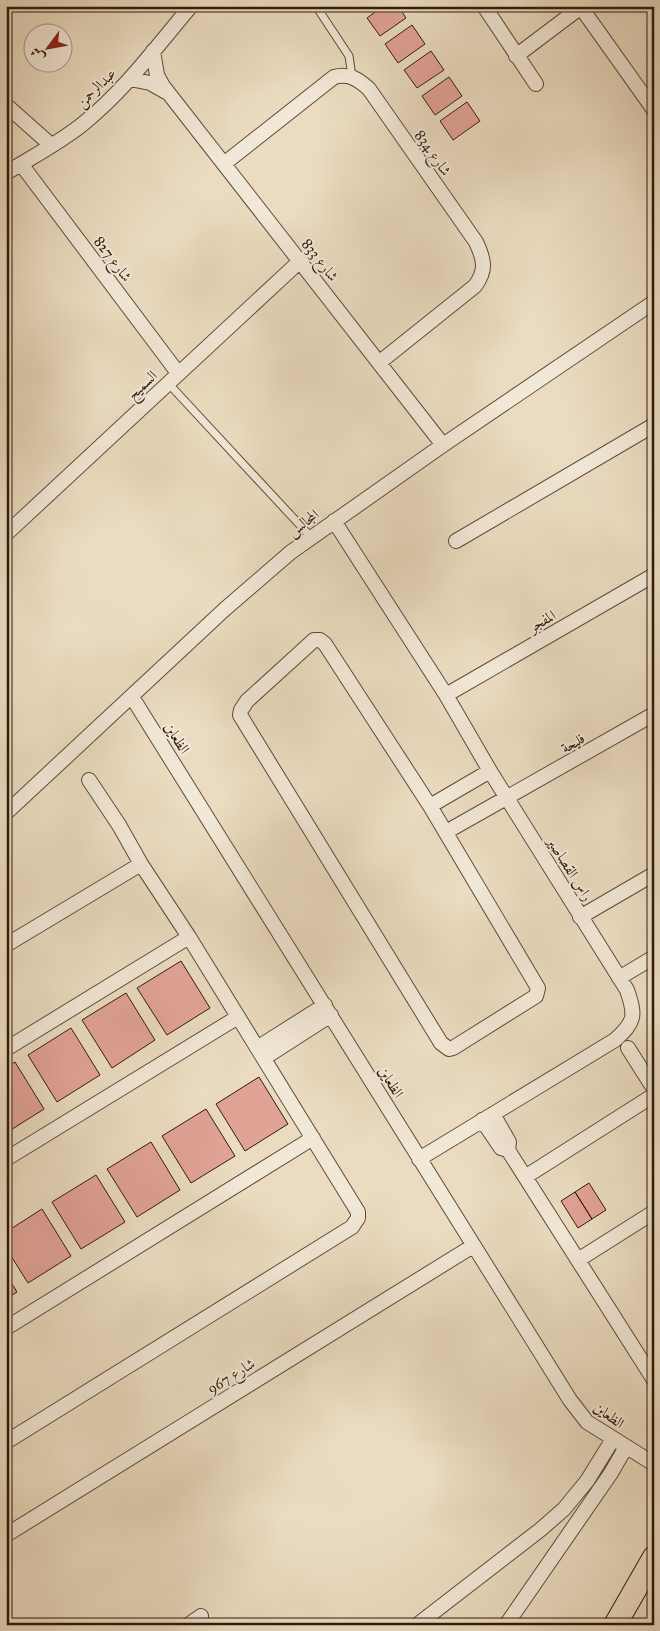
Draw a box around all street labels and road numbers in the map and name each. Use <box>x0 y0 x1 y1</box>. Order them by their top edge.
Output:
street label: عبدالرحمن <box>72 64 120 112</box>
street label: شارع 834 <box>408 127 455 182</box>
street label: شارع 827 <box>87 233 136 288</box>
street label: شارع 833 <box>295 235 342 287</box>
street label: السميح <box>123 367 164 407</box>
street label: المجالس <box>284 505 323 542</box>
street label: المفجر <box>523 606 559 638</box>
street label: الظعاين <box>160 719 194 757</box>
street label: فليحة <box>558 729 588 757</box>
street label: راس القصاصير <box>542 832 597 904</box>
street label: الظعاين <box>374 1063 408 1101</box>
street label: شارع 967 <box>204 1354 260 1401</box>
street label: الظعاين <box>590 1398 628 1432</box>

